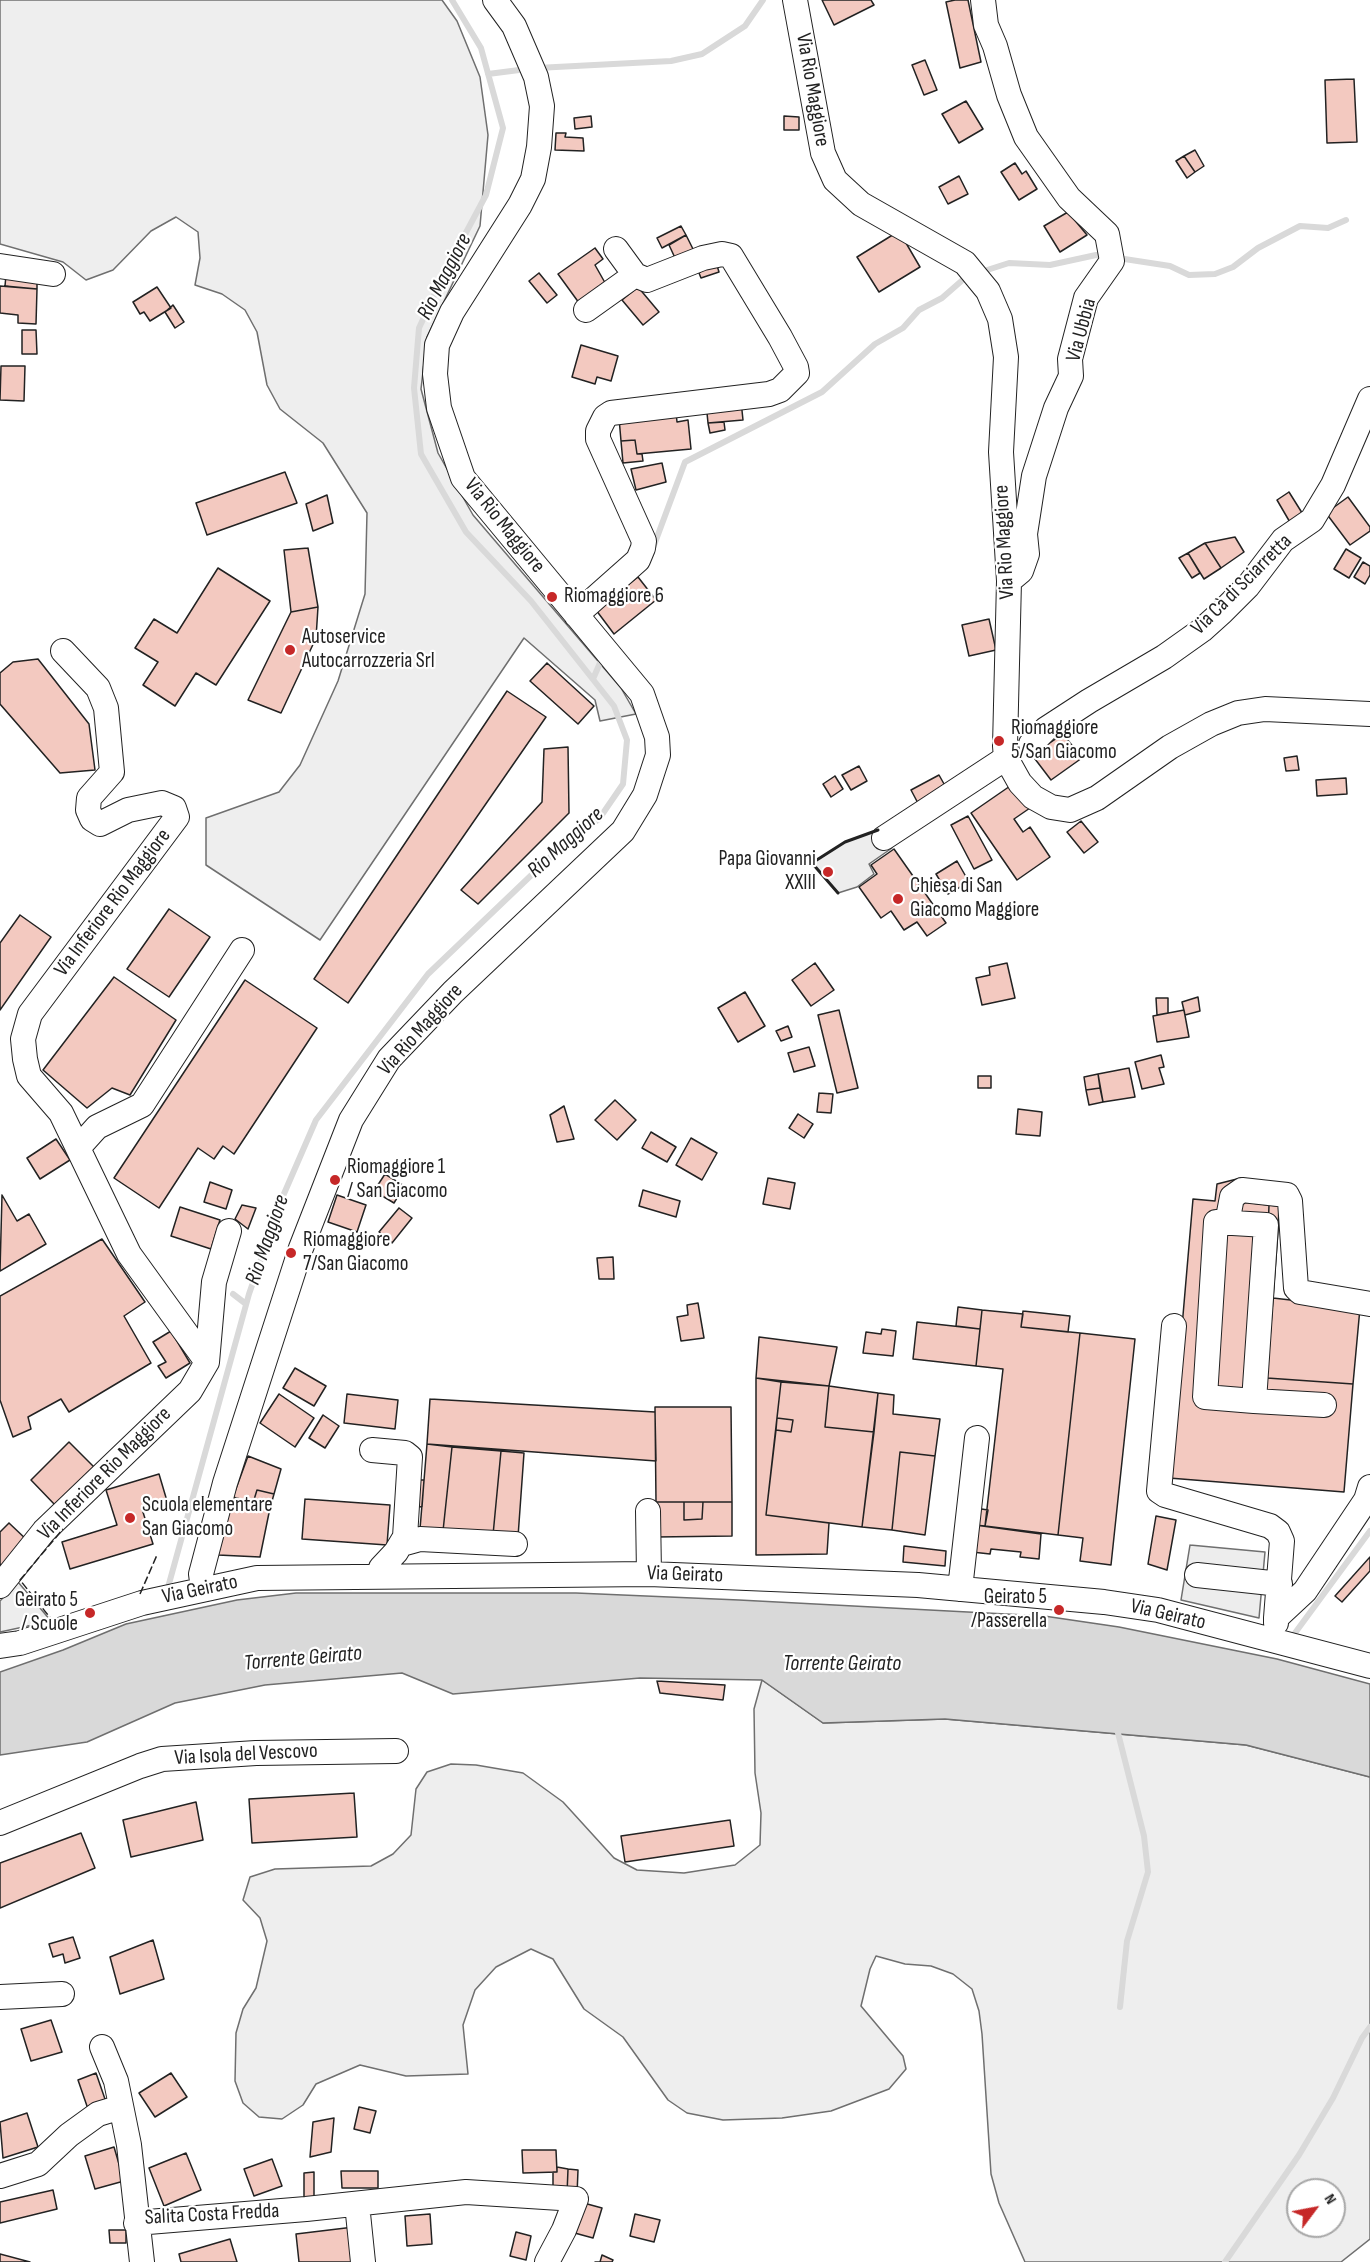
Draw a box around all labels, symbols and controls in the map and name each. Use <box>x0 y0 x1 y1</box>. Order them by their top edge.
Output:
street label: Via Rio Maggiore <box>790 31 834 149</box>
water label: Rio Maggiore <box>412 229 478 325</box>
street label: Via Ubbia <box>1061 296 1103 364</box>
street label: Via Rio Maggiore <box>458 474 550 578</box>
street label: Via Rio Maggiore <box>989 484 1021 600</box>
street label: Via Cà di Sciarretta <box>1186 529 1298 641</box>
place label: Riomaggiore 6 <box>564 584 664 610</box>
marker: Riomaggiore 6 <box>545 590 559 604</box>
place label: Autoservice Autocarrozzeria Srl <box>302 625 435 675</box>
marker: Autoservice Autocarrozzeria Srl <box>283 643 297 657</box>
place label: Riomaggiore 5/San Giacomo <box>1011 716 1117 766</box>
marker: Riomaggiore 5/San Giacomo <box>992 734 1006 748</box>
water label: Rio Maggiore <box>522 802 610 884</box>
street label: Via Inferiore Rio Maggiore <box>49 824 177 982</box>
place label: Papa Giovanni XXIII <box>718 847 816 897</box>
marker: Papa Giovanni XXIII <box>821 865 835 879</box>
place label: Chiesa di San Giacomo Maggiore <box>910 874 1039 924</box>
marker: Chiesa di San Giacomo Maggiore <box>891 892 905 906</box>
street label: Via Rio Maggiore <box>373 979 469 1081</box>
place label: Riomaggiore 1 / San Giacomo <box>347 1155 448 1205</box>
marker: Riomaggiore 1 / San Giacomo <box>328 1173 342 1187</box>
water label: Rio Maggiore <box>240 1192 296 1288</box>
place label: Riomaggiore 7/San Giacomo <box>303 1228 409 1278</box>
marker: Riomaggiore 7/San Giacomo <box>284 1246 298 1260</box>
street label: Via Inferiore Rio Maggiore <box>33 1402 177 1546</box>
place label: Scuola elementare San Giacomo <box>142 1493 273 1543</box>
marker: Scuola elementare San Giacomo <box>123 1511 137 1525</box>
street label: Via Geirato <box>646 1561 724 1589</box>
street label: Via Geirato <box>160 1570 240 1610</box>
place label: Geirato 5 /Passerella <box>971 1585 1047 1635</box>
place label: Geirato 5 / Scuole <box>15 1588 78 1638</box>
street label: Via Geirato <box>1128 1594 1208 1636</box>
marker: Geirato 5 /Passerella <box>1052 1603 1066 1617</box>
marker: Geirato 5 / Scuole <box>83 1606 97 1620</box>
water label: Torrente Geirato <box>243 1641 363 1677</box>
water label: Torrente Geirato <box>783 1651 901 1677</box>
street label: Via Isola del Vescovo <box>174 1739 318 1771</box>
north arrow <box>1286 2178 1346 2238</box>
text: N <box>1320 2191 1340 2208</box>
street label: Salita Costa Fredda <box>144 2199 280 2231</box>

